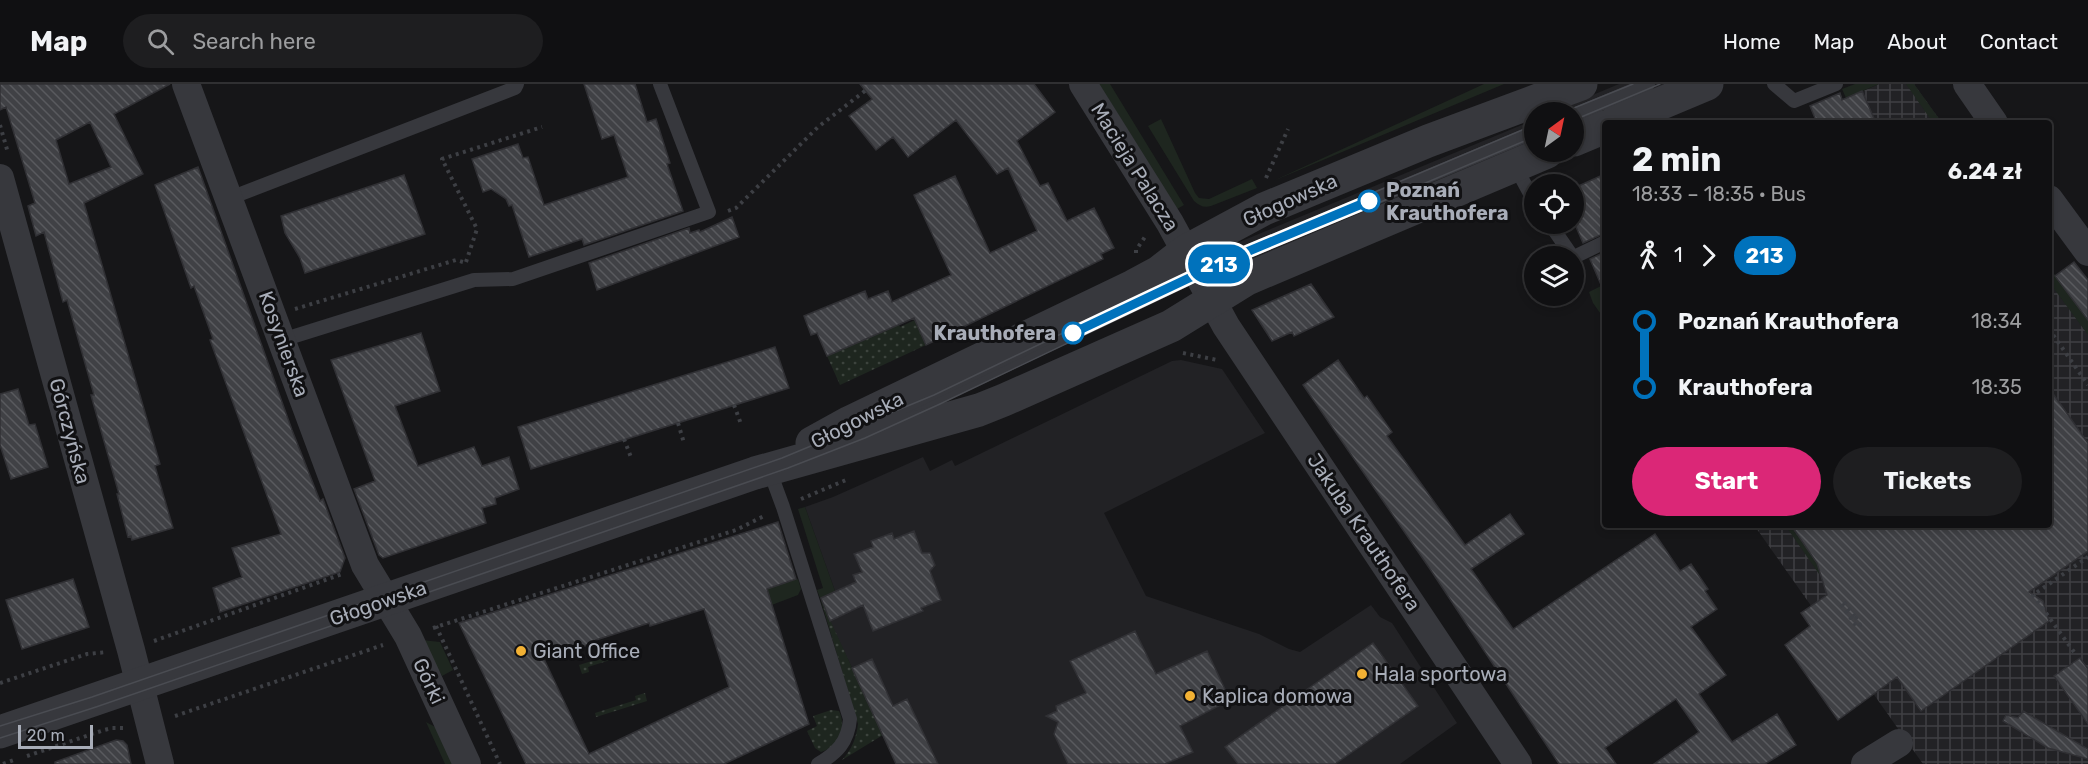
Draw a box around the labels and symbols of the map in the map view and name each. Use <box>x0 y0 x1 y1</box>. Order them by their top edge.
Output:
street label: Macieja Palacza <box>1086 98 1184 236</box>
north arrow <box>1524 102 1584 162</box>
street label: Głogowska <box>1239 169 1341 231</box>
place label: Poznań Krauthofera <box>1386 178 1509 225</box>
marker: Poznań Krauthofera <box>1358 190 1380 212</box>
line badge: 213 <box>1184 244 1254 284</box>
street label: Kosynierska <box>254 288 314 400</box>
place label: Krauthofera <box>933 321 1056 345</box>
marker: Krauthofera <box>1062 322 1084 344</box>
street label: Górczyńska <box>44 376 96 486</box>
street label: Głogowska <box>807 386 907 454</box>
street label: Jakuba Krauthofera <box>1302 449 1426 615</box>
street label: Głogowska <box>326 575 430 631</box>
place label: Giant Office <box>533 639 640 663</box>
marker: Giant Office <box>514 644 528 658</box>
street label: Górki <box>408 654 450 708</box>
place label: Hala sportowa <box>1374 662 1507 686</box>
marker: Hala sportowa <box>1355 667 1369 681</box>
place label: Kaplica domowa <box>1202 684 1353 708</box>
marker: Kaplica domowa <box>1183 689 1197 703</box>
scale bar <box>18 722 93 750</box>

